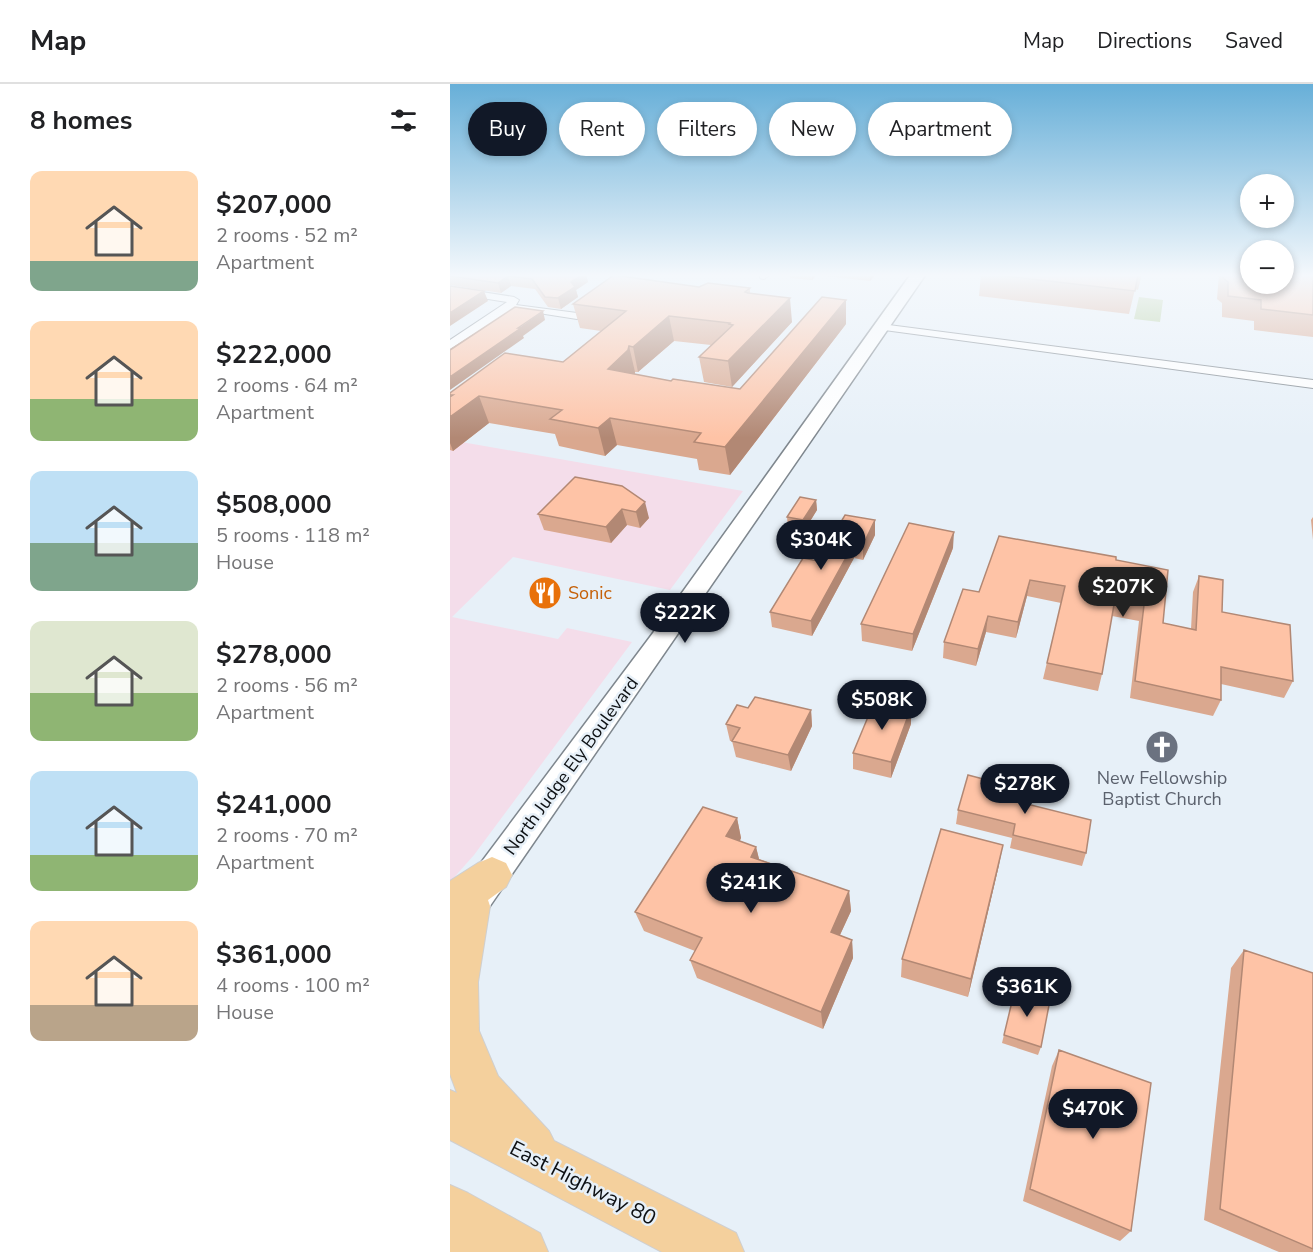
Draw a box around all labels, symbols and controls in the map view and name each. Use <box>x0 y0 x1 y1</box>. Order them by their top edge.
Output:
text: Map <box>30 22 86 60</box>
text: Map <box>1023 27 1064 55</box>
text: Directions <box>1097 27 1192 55</box>
text: Saved <box>1225 27 1283 55</box>
chip: Buy <box>468 102 547 156</box>
chip: Rent <box>559 102 645 156</box>
chip: Filters <box>657 102 757 156</box>
chip: New <box>769 102 856 156</box>
chip: Apartment <box>868 102 1012 156</box>
text: 8 homes <box>30 103 132 138</box>
icon: filters <box>387 104 420 137</box>
map controls <box>1240 174 1294 294</box>
button: + <box>1240 174 1294 228</box>
text: $207,000 <box>216 187 332 222</box>
icon: home <box>78 195 150 267</box>
text: 2 rooms · 52 m² <box>216 222 358 249</box>
button: − <box>1240 240 1294 294</box>
text: Apartment <box>216 249 314 276</box>
text: $222,000 <box>216 337 332 372</box>
icon: home <box>78 345 150 417</box>
text: 2 rooms · 64 m² <box>216 372 358 399</box>
text: Apartment <box>216 399 314 426</box>
text: $508,000 <box>216 487 332 522</box>
icon: home <box>78 495 150 567</box>
pin: $304K <box>779 520 863 571</box>
text: 5 rooms · 118 m² <box>216 522 370 549</box>
text: $304K <box>790 526 852 553</box>
text: House <box>216 549 274 576</box>
pin: $207K <box>1081 567 1165 618</box>
text: $207K <box>1092 573 1154 600</box>
restaurant icon: Sonic <box>527 575 563 611</box>
place label: Sonic <box>568 581 612 605</box>
pin: $222K <box>643 593 727 644</box>
text: $222K <box>654 599 716 626</box>
text: $278,000 <box>216 637 332 672</box>
icon: home <box>78 645 150 717</box>
text: 2 rooms · 56 m² <box>216 672 358 699</box>
street label: North Judge Ely Boulevard <box>498 672 644 860</box>
pin: $508K <box>840 680 924 731</box>
text: $508K <box>851 686 913 713</box>
text: Apartment <box>216 699 314 726</box>
church icon: New Fellowship Baptist Church <box>1144 729 1180 765</box>
pin: $278K <box>983 764 1067 815</box>
place label: New Fellowship Baptist Church <box>1097 766 1227 811</box>
text: $278K <box>994 770 1056 797</box>
text: $241,000 <box>216 787 332 822</box>
icon: home <box>78 795 150 867</box>
text: 2 rooms · 70 m² <box>216 822 358 849</box>
text: Apartment <box>216 849 314 876</box>
pin: $241K <box>709 863 793 914</box>
text: $241K <box>720 869 782 896</box>
text: $361,000 <box>216 937 332 972</box>
icon: home <box>78 945 150 1017</box>
pin: $361K <box>985 967 1069 1018</box>
text: 4 rooms · 100 m² <box>216 972 370 999</box>
text: $361K <box>996 973 1058 1000</box>
text: House <box>216 999 274 1026</box>
pin: $470K <box>1051 1089 1135 1140</box>
text: $470K <box>1062 1095 1124 1122</box>
street label: East Highway 80 <box>505 1134 661 1232</box>

